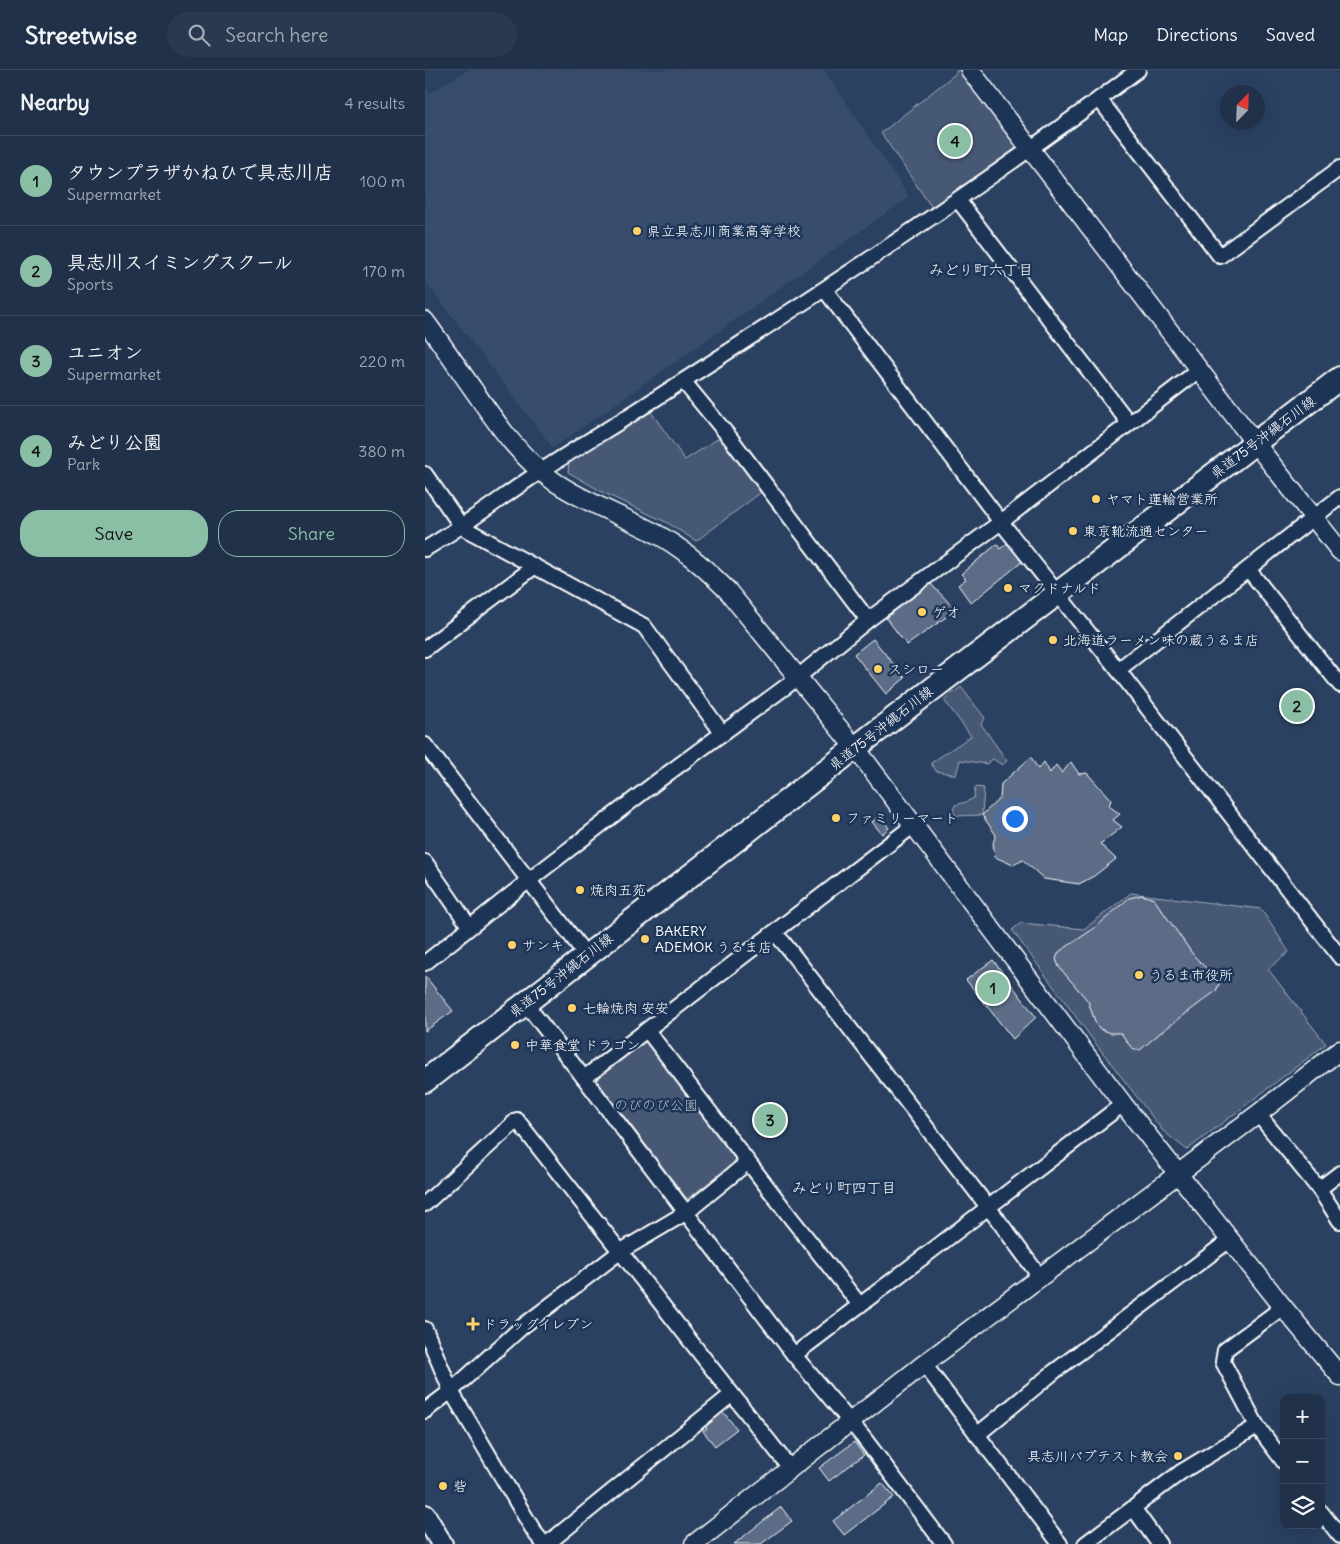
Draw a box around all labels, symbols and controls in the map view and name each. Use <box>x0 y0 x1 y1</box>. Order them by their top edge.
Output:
search box <box>167 12 517 57</box>
text: Streetwise <box>25 20 137 50</box>
icon: search <box>185 21 213 49</box>
text: Search here <box>225 23 328 47</box>
text: Map <box>1093 23 1128 46</box>
text: Directions <box>1156 23 1238 46</box>
text: Saved <box>1266 23 1315 46</box>
north arrow <box>1220 85 1265 130</box>
text: Nearby <box>20 89 90 116</box>
text: 4 results <box>344 93 405 113</box>
pin: 4 <box>939 122 971 160</box>
text: タウンプラザかねひで具志川店 <box>67 160 333 184</box>
text: 1 <box>33 171 39 191</box>
text: 100 m <box>360 171 405 191</box>
text: Supermarket <box>67 184 161 204</box>
place label: 県立具志川商業高等学校 <box>647 222 801 240</box>
marker: 県立具志川商業高等学校 <box>631 225 643 237</box>
text: 具志川スイミングスクール <box>67 250 293 274</box>
district label: みどり町六丁目 <box>928 260 1034 279</box>
text: 2 <box>32 261 40 281</box>
text: 170 m <box>362 261 405 281</box>
text: Sports <box>67 274 113 294</box>
text: ユニオン <box>67 340 143 364</box>
text: 3 <box>31 351 41 371</box>
text: 220 m <box>359 351 405 371</box>
text: Supermarket <box>67 364 161 384</box>
street label: 県道75号沖縄石川線 <box>1207 392 1319 482</box>
text: みどり公園 <box>67 430 162 454</box>
text: 4 <box>31 441 41 461</box>
text: 380 m <box>358 441 405 461</box>
text: Park <box>67 454 100 474</box>
place label: ヤマト運輸営業所 <box>1106 490 1218 508</box>
marker: ヤマト運輸営業所 <box>1090 493 1102 505</box>
button: Save <box>20 510 208 557</box>
button: Share <box>218 510 405 557</box>
place label: 東京靴流通センター <box>1083 522 1208 540</box>
marker: 東京靴流通センター <box>1067 525 1079 537</box>
place label: マクドナルド <box>1018 579 1101 597</box>
marker: マクドナルド <box>1002 582 1014 594</box>
place label: ゲオ <box>932 603 960 621</box>
marker: ゲオ <box>916 606 928 618</box>
place label: 北海道ラーメン味の蔵うるま店 <box>1063 631 1259 649</box>
marker: 北海道ラーメン味の蔵うるま店 <box>1047 634 1059 646</box>
place label: スシロー <box>888 660 944 678</box>
marker: スシロー <box>872 663 884 675</box>
street label: 県道75号沖縄石川線 <box>825 682 937 774</box>
pin: 2 <box>1281 687 1313 725</box>
your location <box>1002 806 1028 832</box>
place label: ファミリーマート <box>846 809 958 827</box>
marker: ファミリーマート <box>830 812 842 824</box>
place label: 焼肉五苑 <box>590 881 646 899</box>
marker: 焼肉五苑 <box>574 884 586 896</box>
place label: BAKERY ADEMOK うるま店 <box>655 922 772 956</box>
street label: 県道75号沖縄石川線 <box>505 929 617 1021</box>
marker: BAKERY ADEMOK うるま店 <box>639 933 651 945</box>
place label: サンキ <box>522 936 564 954</box>
marker: サンキ <box>506 939 518 951</box>
place label: うるま市役所 <box>1149 966 1233 984</box>
pin: 1 <box>977 969 1009 1007</box>
marker: うるま市役所 <box>1133 969 1145 981</box>
place label: 七輪焼肉 安安 <box>582 999 669 1017</box>
marker: 七輪焼肉 安安 <box>566 1002 578 1014</box>
place label: 中華食堂 ドラゴン <box>525 1036 640 1054</box>
marker: 中華食堂 ドラゴン <box>509 1039 521 1051</box>
park label: のびのび公園 <box>614 1096 698 1114</box>
pin: 3 <box>754 1101 786 1139</box>
district label: みどり町四丁目 <box>791 1178 897 1197</box>
place label: ドラッグイレブン <box>483 1315 593 1333</box>
marker: ドラッグイレブン <box>467 1318 479 1330</box>
map controls <box>1280 1394 1325 1529</box>
button: + <box>1280 1394 1325 1439</box>
button: − <box>1280 1439 1325 1484</box>
place label: 具志川バプテスト教会 <box>1027 1447 1168 1465</box>
marker: 具志川バプテスト教会 <box>1172 1450 1184 1462</box>
place label: 砦 <box>453 1477 467 1495</box>
marker: 砦 <box>437 1480 449 1492</box>
button: layers <box>1280 1484 1325 1529</box>

